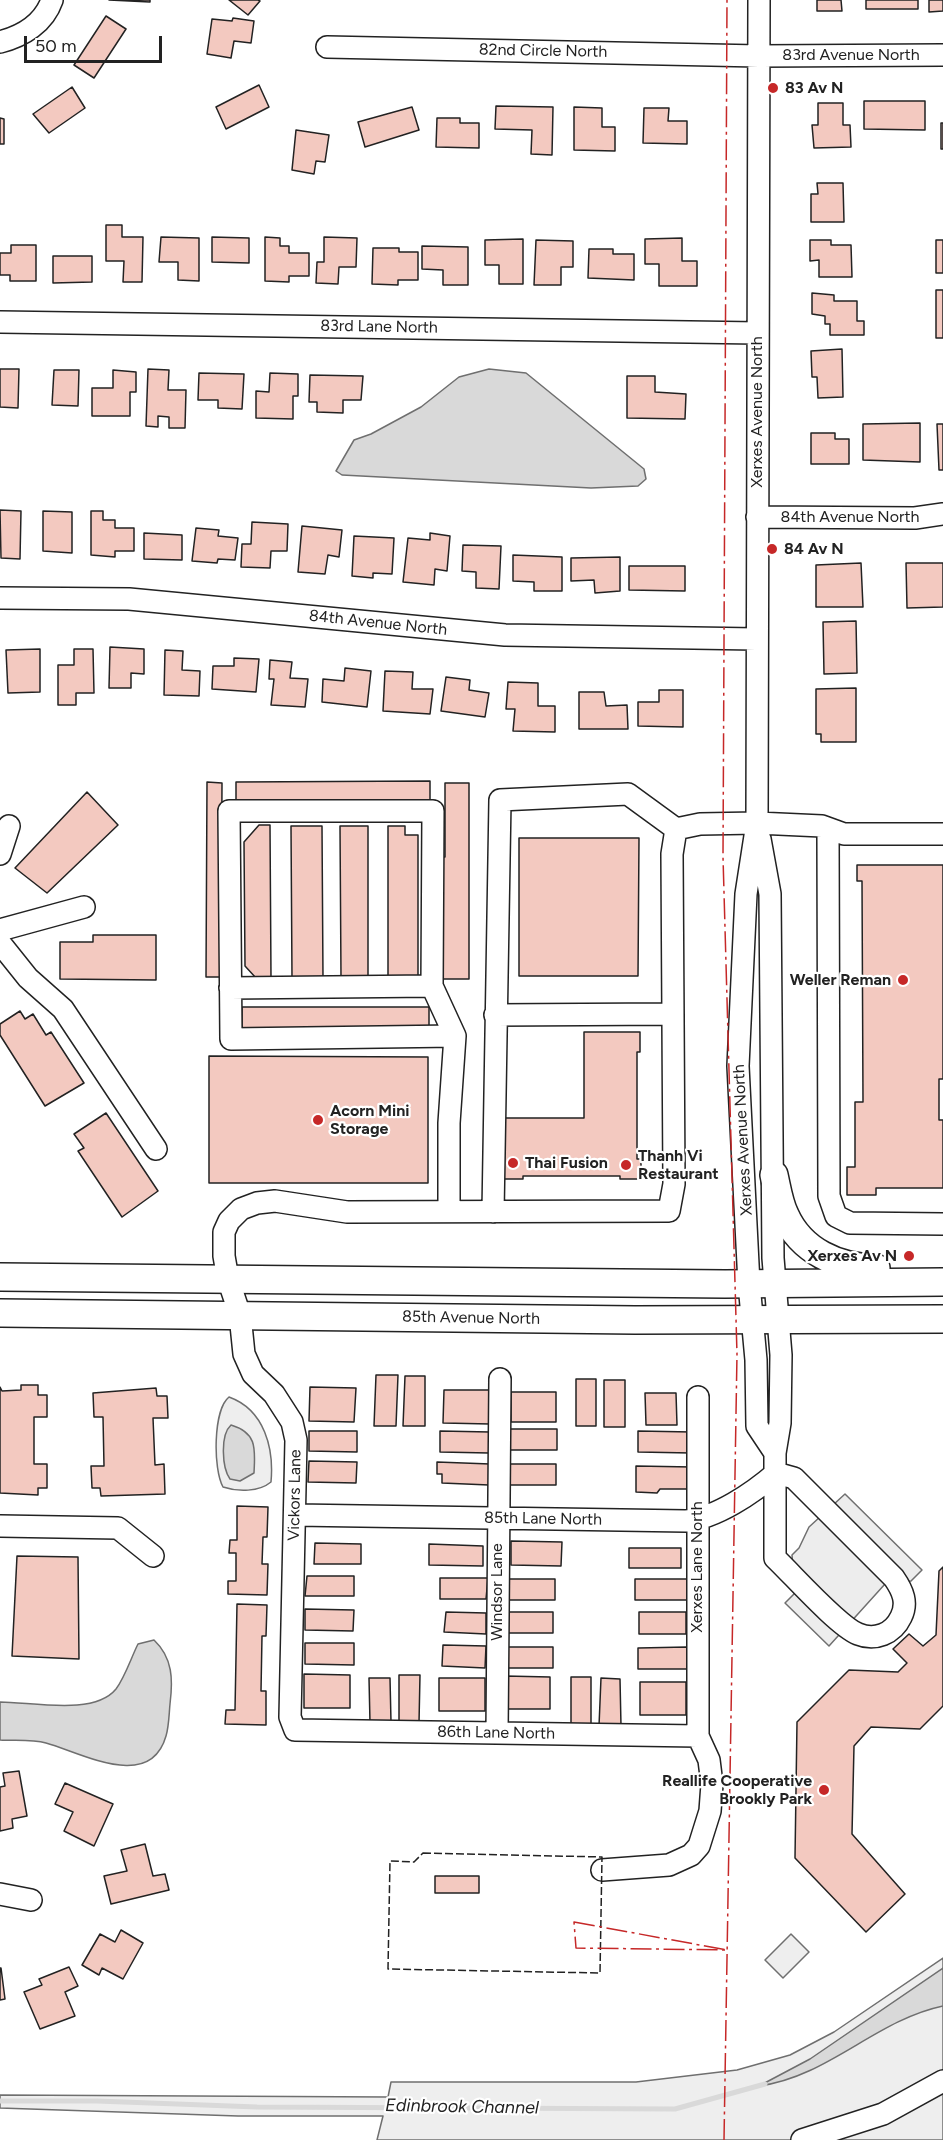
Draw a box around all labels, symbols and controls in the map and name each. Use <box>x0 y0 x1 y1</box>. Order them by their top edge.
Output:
scale bar <box>27 24 165 62</box>
text: 50 m <box>35 35 77 57</box>
street label: 82nd Circle North <box>479 40 607 62</box>
street label: 83rd Avenue North <box>782 45 920 65</box>
place label: 83 Av N <box>785 78 843 98</box>
marker: 83 Av N <box>766 81 780 95</box>
street label: 83rd Lane North <box>320 316 438 338</box>
street label: Xerxes Avenue North <box>747 336 767 488</box>
street label: 84th Avenue North <box>781 507 919 527</box>
place label: 84 Av N <box>784 539 844 559</box>
marker: 84 Av N <box>765 542 779 556</box>
street label: 84th Avenue North <box>308 606 448 640</box>
place label: Weller Reman <box>790 970 891 990</box>
marker: Weller Reman <box>896 973 910 987</box>
street label: Xerxes Avenue North <box>729 1064 757 1216</box>
place label: Acorn Mini Storage <box>330 1101 409 1139</box>
marker: Acorn Mini Storage <box>311 1113 325 1127</box>
place label: Thanh Vi Restaurant <box>638 1146 719 1184</box>
place label: Thai Fusion <box>525 1153 608 1173</box>
marker: Thai Fusion <box>506 1156 520 1170</box>
marker: Thanh Vi Restaurant <box>619 1158 633 1172</box>
place label: Xerxes Av N <box>807 1246 897 1266</box>
marker: Xerxes Av N <box>902 1249 916 1263</box>
street label: 85th Avenue North <box>402 1307 540 1329</box>
street label: Vickors Lane <box>285 1449 305 1541</box>
street label: Xerxes Lane North <box>687 1501 707 1633</box>
street label: 85th Lane North <box>484 1508 602 1530</box>
street label: Windsor Lane <box>487 1543 507 1641</box>
street label: 86th Lane North <box>437 1722 555 1744</box>
place label: Reallife Cooperative Brookly Park <box>662 1771 812 1809</box>
marker: Reallife Cooperative Brookly Park <box>817 1783 831 1797</box>
water label: Edinbrook Channel <box>385 2095 539 2119</box>

